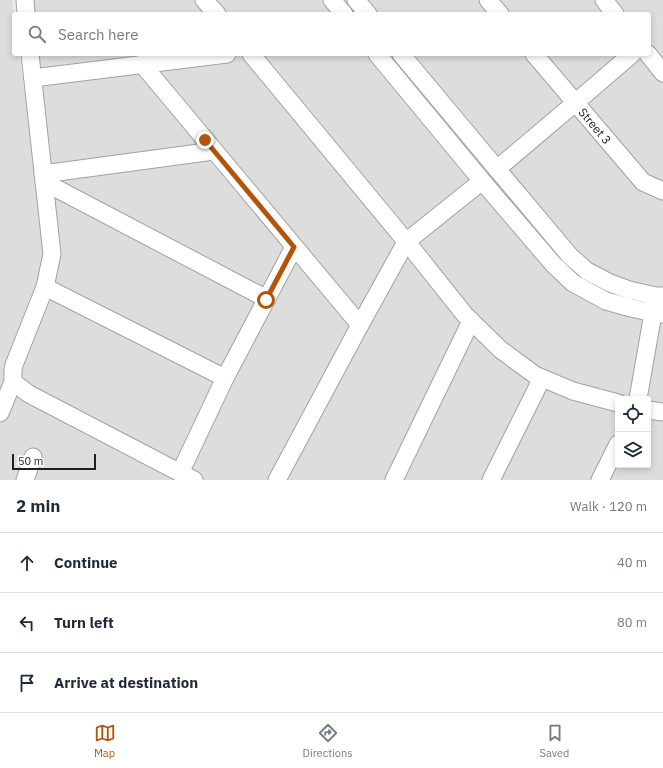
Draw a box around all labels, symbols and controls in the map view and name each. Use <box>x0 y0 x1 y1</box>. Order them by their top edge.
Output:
search box <box>12 12 651 56</box>
icon: search <box>26 23 48 45</box>
text: Search here <box>58 25 138 44</box>
street label: Street 3 <box>575 105 615 147</box>
route end <box>196 131 214 149</box>
route start <box>257 291 275 309</box>
map controls <box>615 396 651 468</box>
button: locate <box>615 396 651 432</box>
button: layers <box>615 432 651 468</box>
scale bar <box>12 452 96 471</box>
text: 50 m <box>18 454 43 468</box>
text: 2 min <box>16 495 60 517</box>
text: Walk · 120 m <box>570 498 647 515</box>
icon: ahead <box>16 552 38 574</box>
text: Continue <box>54 553 118 572</box>
text: 40 m <box>617 554 647 571</box>
icon: left <box>16 612 38 634</box>
text: Turn left <box>54 613 114 632</box>
text: 80 m <box>617 614 647 631</box>
icon: arrive <box>16 672 38 694</box>
text: Arrive at destination <box>54 673 198 692</box>
tab: Map <box>94 722 116 760</box>
tab: Directions <box>303 722 353 760</box>
tab: Saved <box>540 722 569 760</box>

